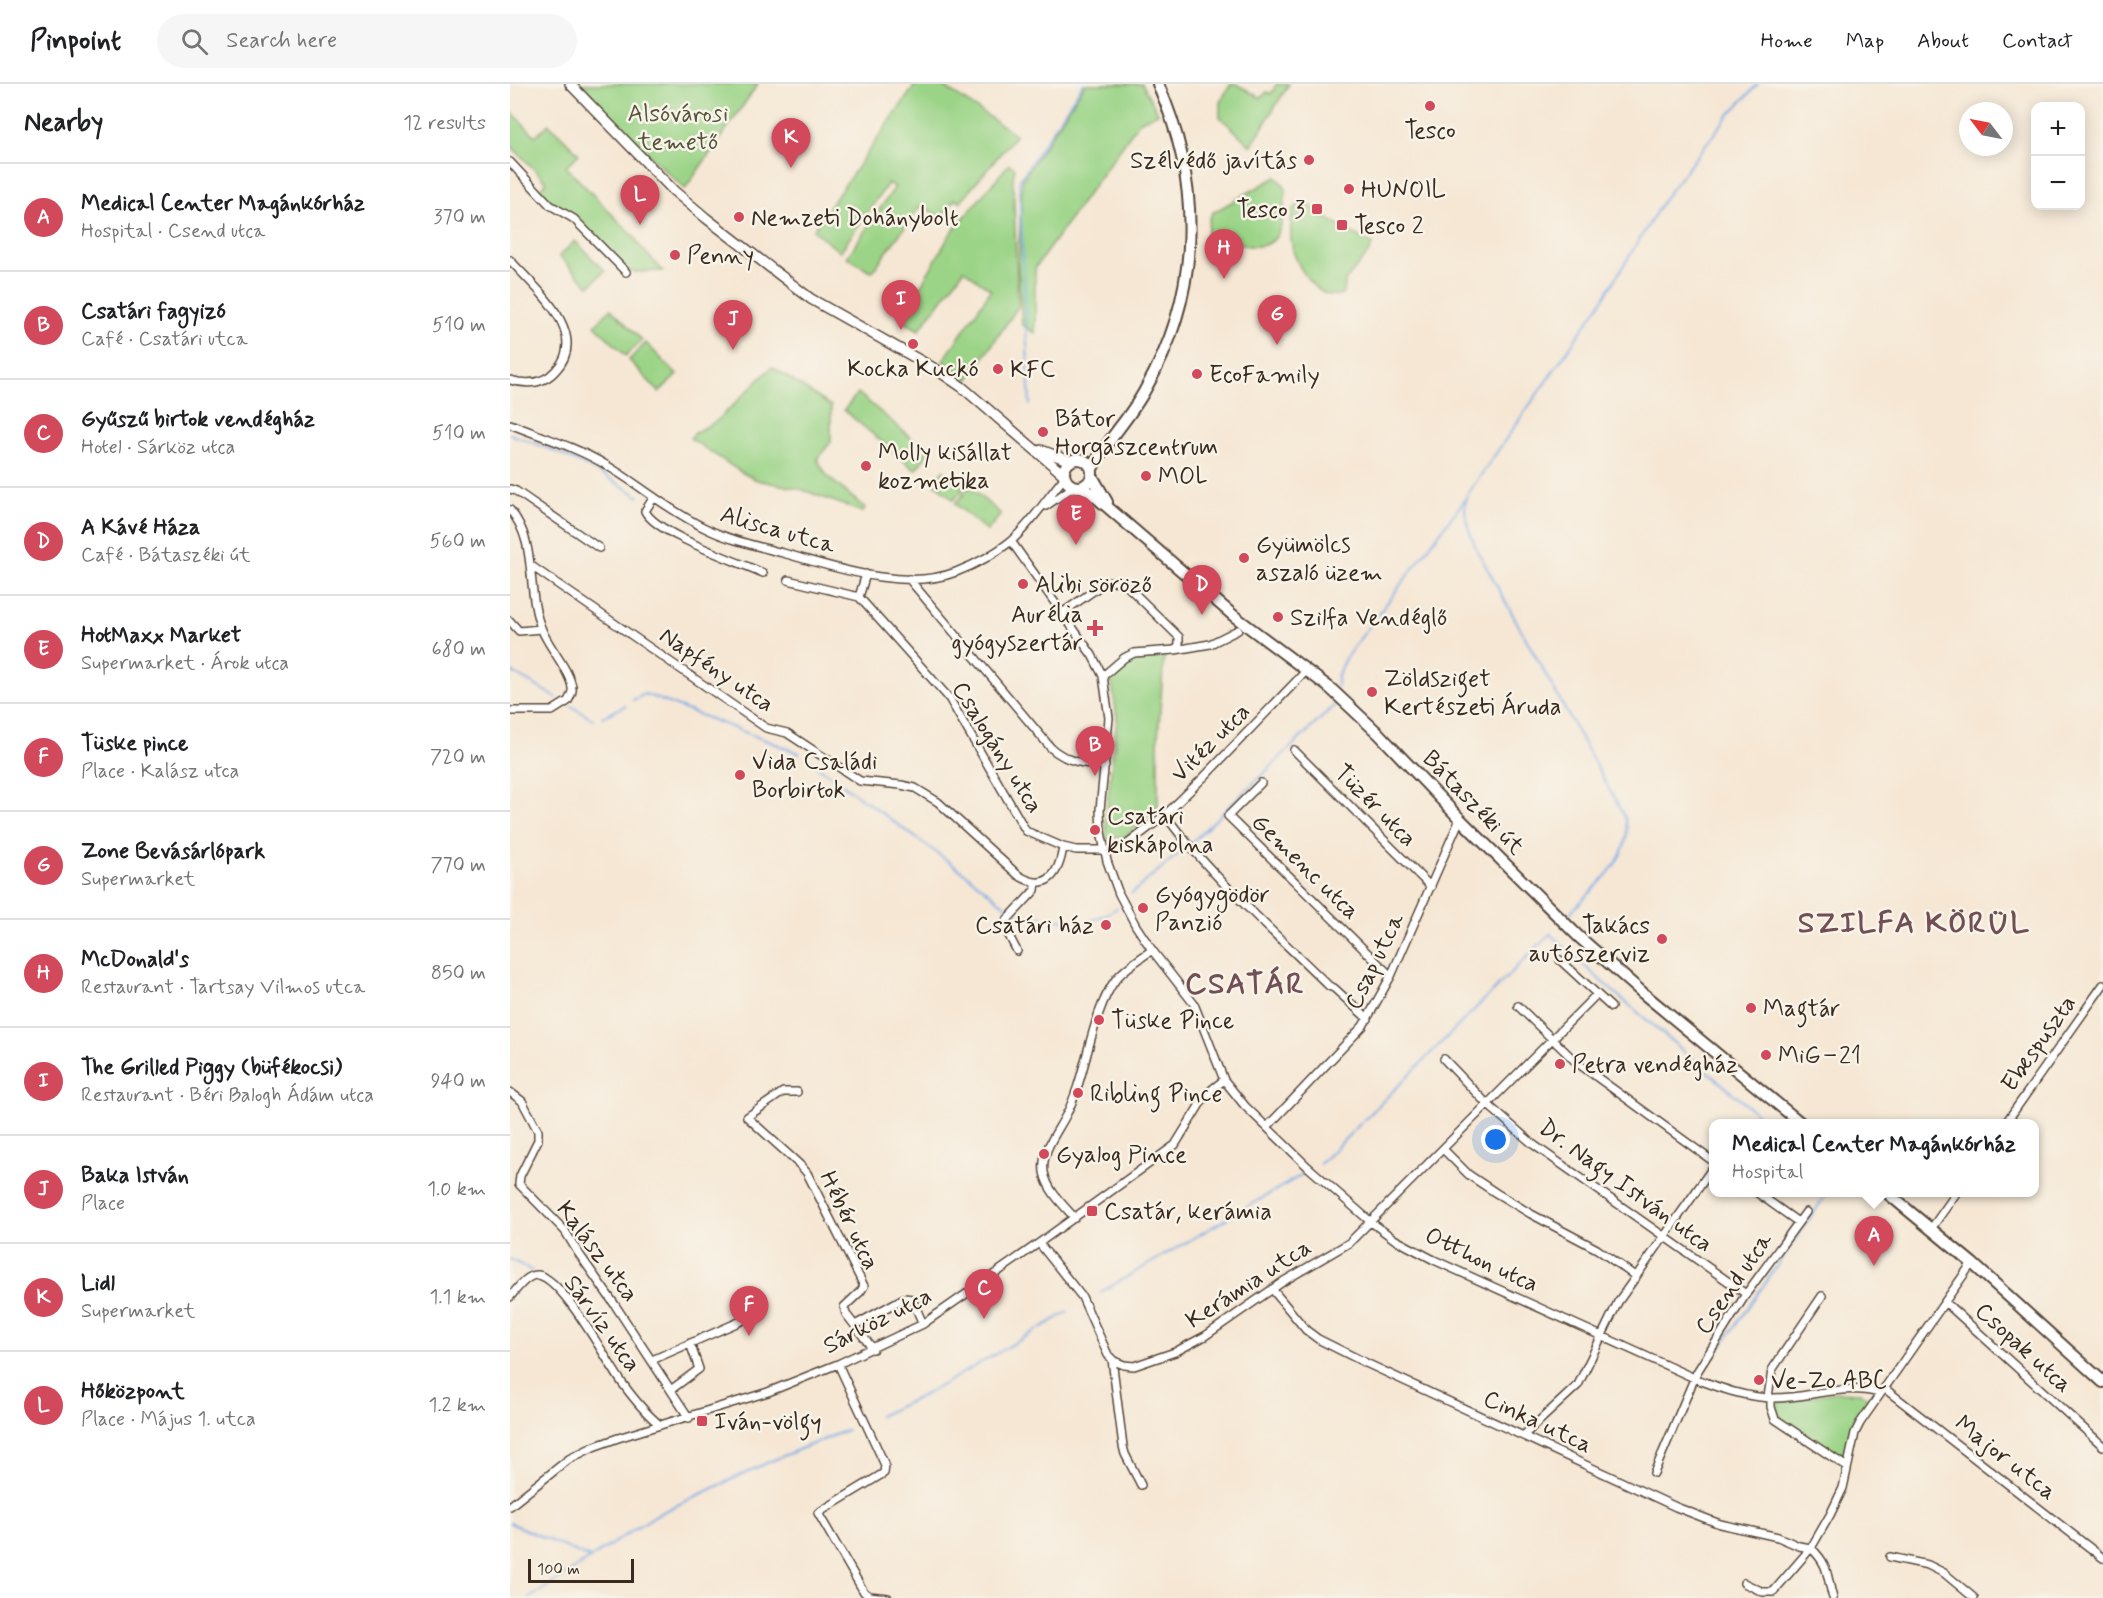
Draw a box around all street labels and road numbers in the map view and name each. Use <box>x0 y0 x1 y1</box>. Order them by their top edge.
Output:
street label: Alisca utca <box>717 499 839 562</box>
street label: Napfény utca <box>653 621 779 720</box>
street label: Csalogány utca <box>944 676 1049 819</box>
street label: Vitéz utca <box>1165 697 1257 789</box>
street label: Bátaszéki út <box>1415 744 1531 862</box>
street label: Tüzér utca <box>1327 758 1423 854</box>
street label: Gemenc utca <box>1244 807 1366 927</box>
street label: Csap utca <box>1339 908 1412 1015</box>
street label: Ebespuszta <box>1995 989 2084 1098</box>
street label: Dr. Nagy István utca <box>1530 1113 1718 1262</box>
street label: Hébér utca <box>811 1166 886 1275</box>
street label: Kalász utca <box>549 1195 645 1309</box>
street label: Otthon utca <box>1420 1221 1543 1300</box>
street label: Csend utca <box>1689 1226 1780 1341</box>
street label: Kerámia utca <box>1180 1232 1317 1336</box>
street label: Sárvíz utca <box>556 1269 647 1378</box>
street label: Sárköz utca <box>818 1281 937 1362</box>
street label: Csopak utca <box>1968 1296 2078 1400</box>
street label: Cinka utca <box>1478 1384 1597 1461</box>
street label: Major utca <box>1948 1409 2062 1508</box>

